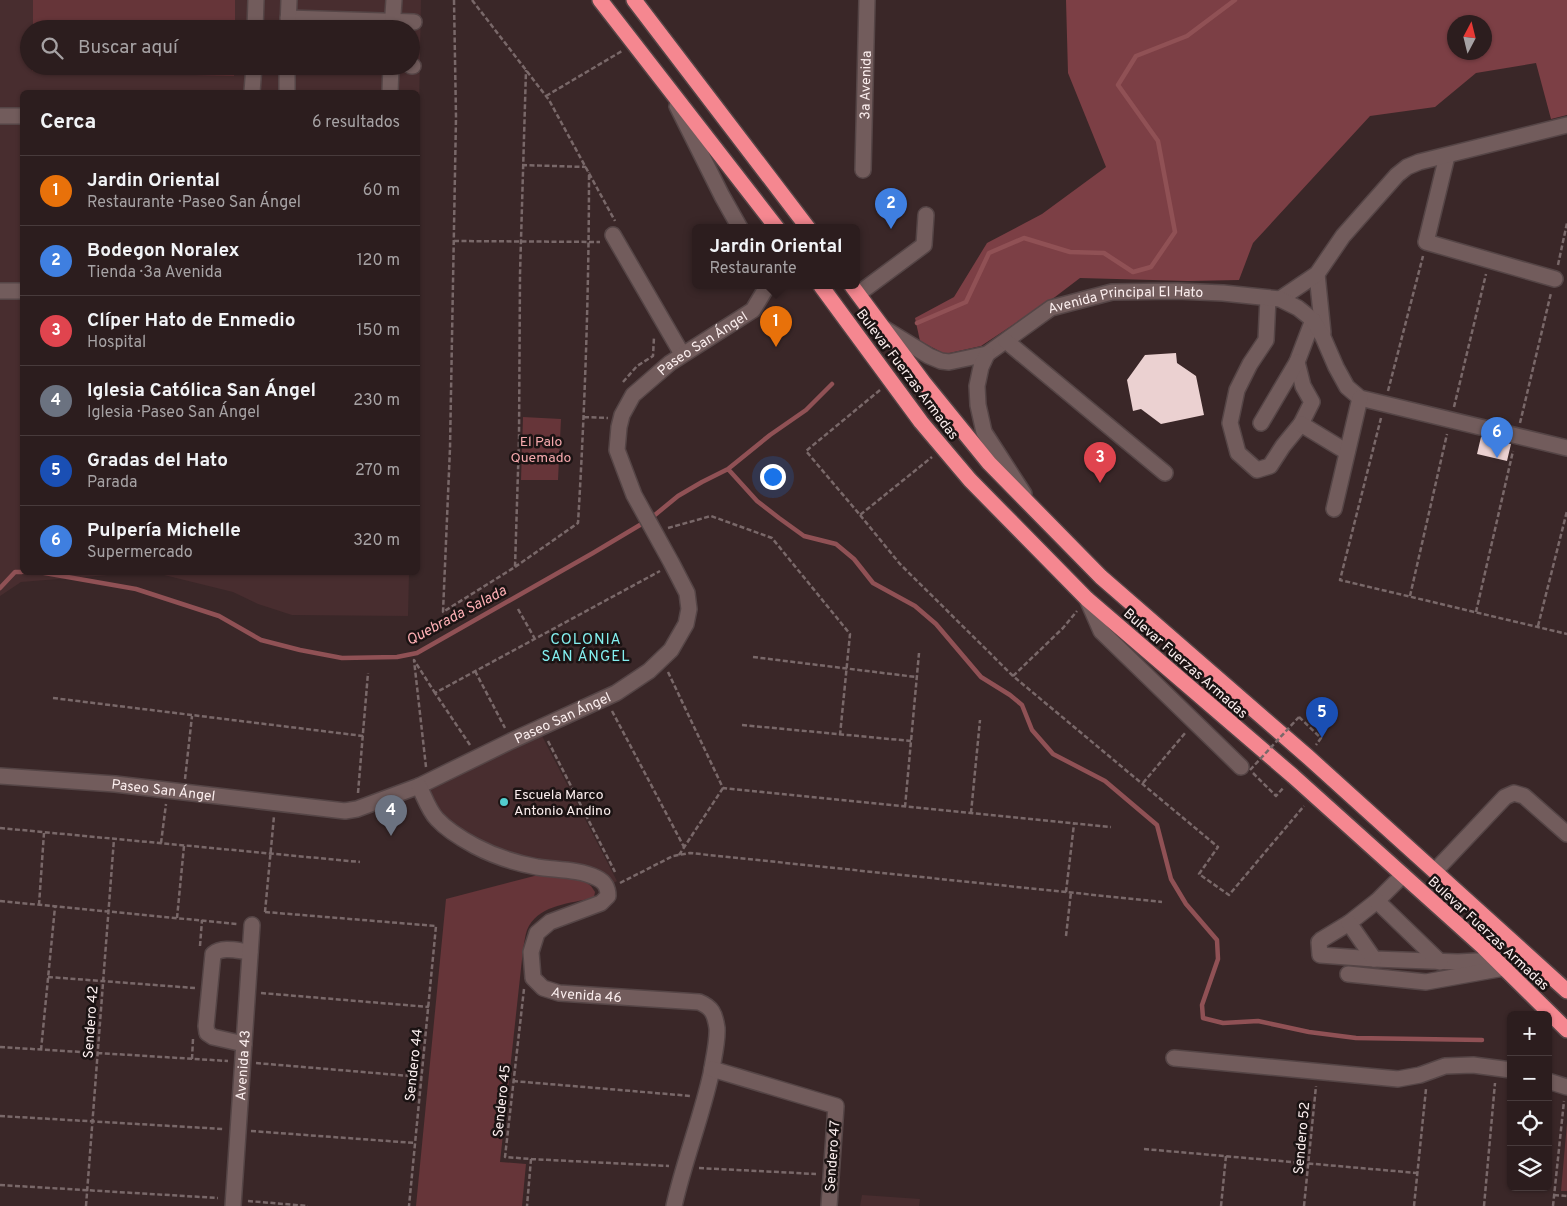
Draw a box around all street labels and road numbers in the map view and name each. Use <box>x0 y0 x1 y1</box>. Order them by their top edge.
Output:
street label: 3a Avenida <box>857 50 876 120</box>
street label: Avenida Principal El Hato <box>1046 284 1204 318</box>
street label: Bulevar Fuerzas Armadas <box>852 306 962 444</box>
street label: Paseo San Ángel <box>654 309 751 380</box>
street label: Bulevar Fuerzas Armadas <box>1119 605 1251 723</box>
street label: Paseo San Ángel <box>512 689 614 748</box>
street label: Paseo San Ángel <box>110 777 216 806</box>
street label: Bulevar Fuerzas Armadas <box>1424 874 1552 995</box>
street label: Avenida 46 <box>549 984 622 1007</box>
street label: Sendero 42 <box>80 985 103 1059</box>
street label: Sendero 44 <box>402 1028 427 1102</box>
street label: Avenida 43 <box>233 1030 255 1101</box>
street label: Sendero 45 <box>490 1064 515 1138</box>
street label: Sendero 52 <box>1291 1101 1314 1175</box>
street label: Sendero 47 <box>823 1120 844 1192</box>

